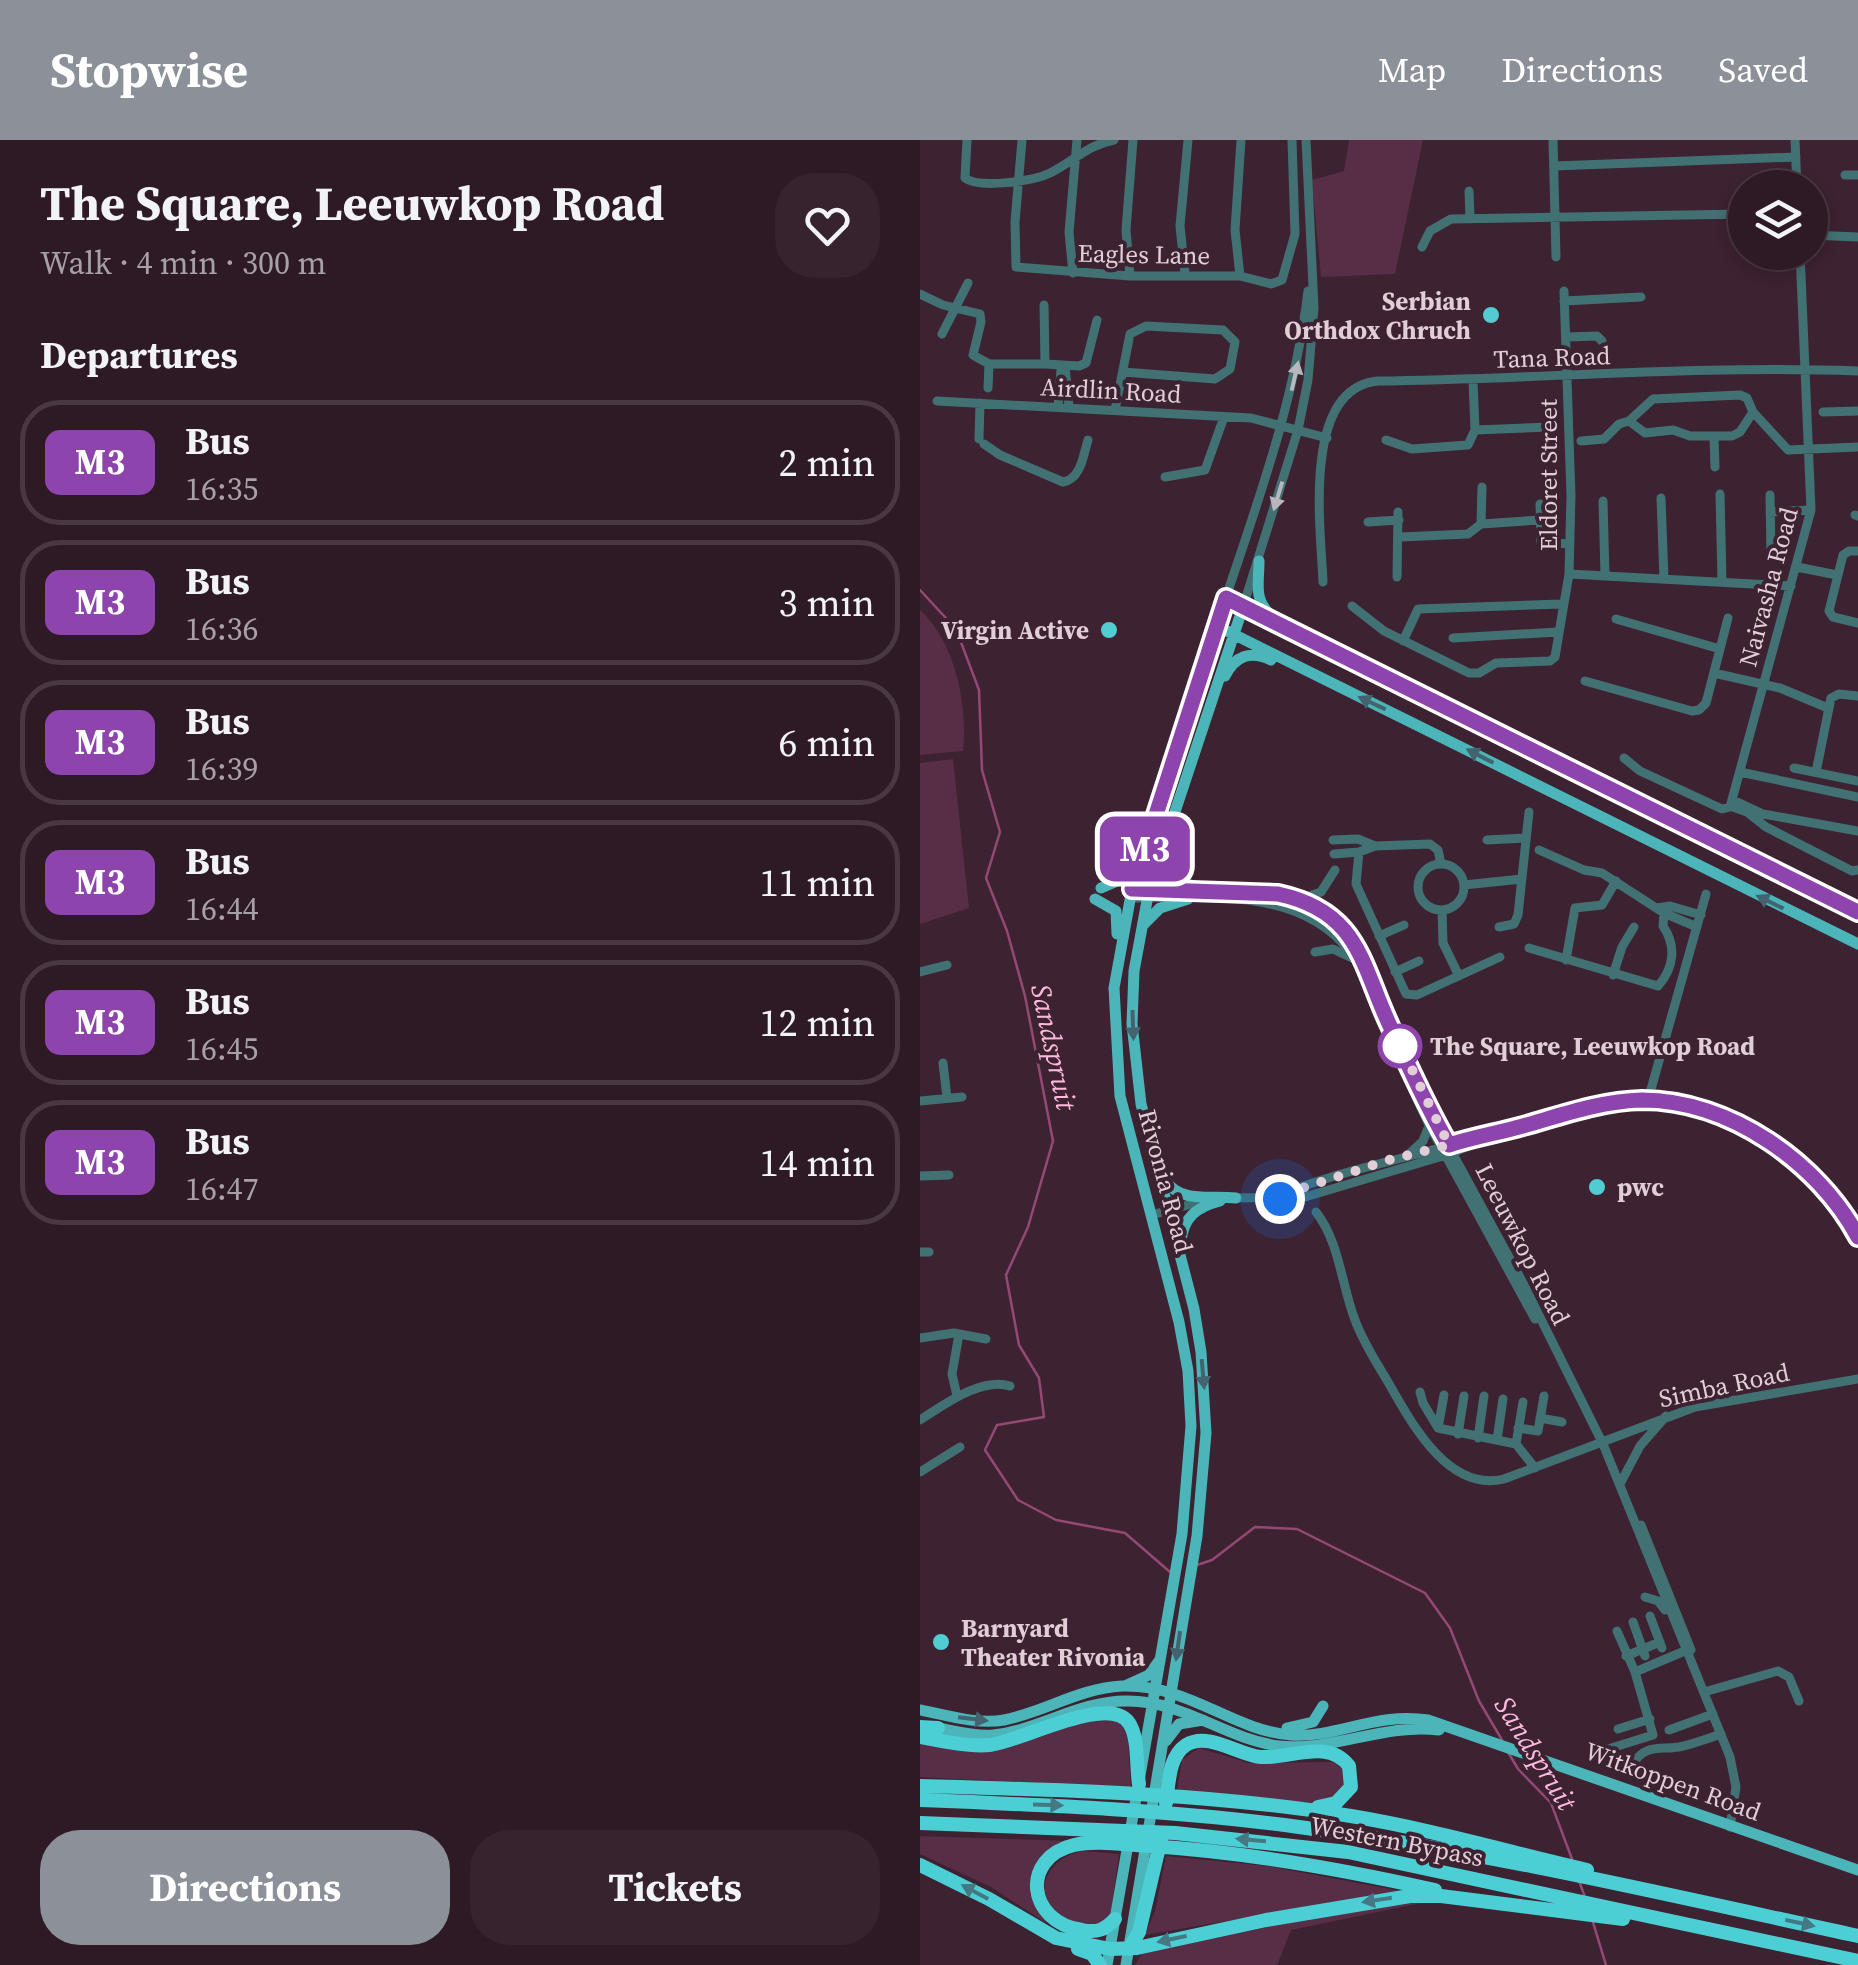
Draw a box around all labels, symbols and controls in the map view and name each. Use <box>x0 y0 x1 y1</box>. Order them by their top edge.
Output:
text: Stopwise <box>50 37 248 103</box>
text: Map <box>1378 46 1446 94</box>
text: Directions <box>1501 46 1663 94</box>
text: Saved <box>1718 46 1808 94</box>
text: The Square, Leeuwkop Road <box>40 170 664 236</box>
map controls <box>1728 170 1828 270</box>
button: layers <box>1728 170 1828 270</box>
button: heart <box>775 173 880 278</box>
street label: Eagles Lane <box>1077 236 1211 272</box>
text: Walk · 4 min · 300 m <box>40 241 326 285</box>
place label: Serbian Orthdox Chruch <box>1284 284 1471 347</box>
marker: Serbian Orthdox Chruch <box>1480 304 1502 326</box>
text: Departures <box>40 329 238 381</box>
street label: Tana Road <box>1493 338 1611 376</box>
one-way arrow <box>1288 360 1303 391</box>
street label: Airdlin Road <box>1040 369 1182 411</box>
street label: Eldoret Street <box>1531 398 1565 551</box>
text: Bus <box>185 415 250 467</box>
text: 2 min <box>779 437 875 489</box>
text: M3 <box>75 438 125 486</box>
text: 16:35 <box>185 467 259 511</box>
one-way arrow <box>1270 481 1285 511</box>
street label: Naivasha Road <box>1730 504 1806 670</box>
text: Bus <box>185 555 250 607</box>
text: 3 min <box>779 577 875 629</box>
text: M3 <box>75 578 125 626</box>
text: 16:36 <box>185 607 259 651</box>
place label: Virgin Active <box>941 613 1089 647</box>
marker: Virgin Active <box>1098 619 1120 641</box>
text: Bus <box>185 695 250 747</box>
one-way arrow <box>1358 695 1387 712</box>
text: 6 min <box>779 717 875 769</box>
text: M3 <box>75 718 125 766</box>
text: 16:39 <box>185 747 259 791</box>
one-way arrow <box>1465 748 1494 765</box>
line badge: M3 <box>1100 816 1190 882</box>
text: M3 <box>1120 825 1170 873</box>
text: Bus <box>185 835 250 887</box>
text: 11 min <box>760 857 875 909</box>
text: M3 <box>75 858 125 906</box>
text: 16:44 <box>185 887 259 931</box>
one-way arrow <box>1756 893 1785 910</box>
text: Bus <box>185 975 250 1027</box>
water label: Sandspruit <box>1022 980 1086 1115</box>
text: 12 min <box>760 997 875 1049</box>
text: M3 <box>75 998 125 1046</box>
one-way arrow <box>1125 1010 1141 1042</box>
marker: The Square, Leeuwkop Road <box>1379 1025 1421 1067</box>
text: 16:45 <box>185 1027 259 1071</box>
place label: The Square, Leeuwkop Road <box>1430 1029 1755 1063</box>
street label: Rivonia Road <box>1131 1106 1201 1256</box>
text: Bus <box>185 1115 250 1167</box>
text: 14 min <box>760 1137 875 1189</box>
text: M3 <box>75 1138 125 1186</box>
street label: Leeuwkop Road <box>1468 1158 1578 1330</box>
text: 16:47 <box>185 1167 259 1211</box>
place label: pwc <box>1617 1170 1664 1204</box>
your location <box>1255 1174 1305 1224</box>
marker: pwc <box>1586 1176 1608 1198</box>
street label: Simba Road <box>1656 1355 1792 1415</box>
one-way arrow <box>1195 1359 1211 1390</box>
place label: Barnyard Theater Rivonia <box>961 1611 1146 1674</box>
one-way arrow <box>1170 1630 1186 1662</box>
marker: Barnyard Theater Rivonia <box>930 1631 952 1653</box>
water label: Sandspruit <box>1486 1689 1587 1819</box>
one-way arrow <box>957 1711 989 1727</box>
street label: Witkoppen Road <box>1580 1733 1766 1829</box>
one-way arrow <box>1032 1798 1064 1814</box>
street label: Western Bypass <box>1308 1808 1486 1874</box>
button: Directions <box>40 1830 450 1945</box>
button: Tickets <box>470 1830 880 1945</box>
one-way arrow <box>1235 1832 1266 1848</box>
one-way arrow <box>961 1884 989 1901</box>
one-way arrow <box>1360 1893 1392 1909</box>
one-way arrow <box>1785 1916 1816 1932</box>
one-way arrow <box>1156 1931 1187 1947</box>

